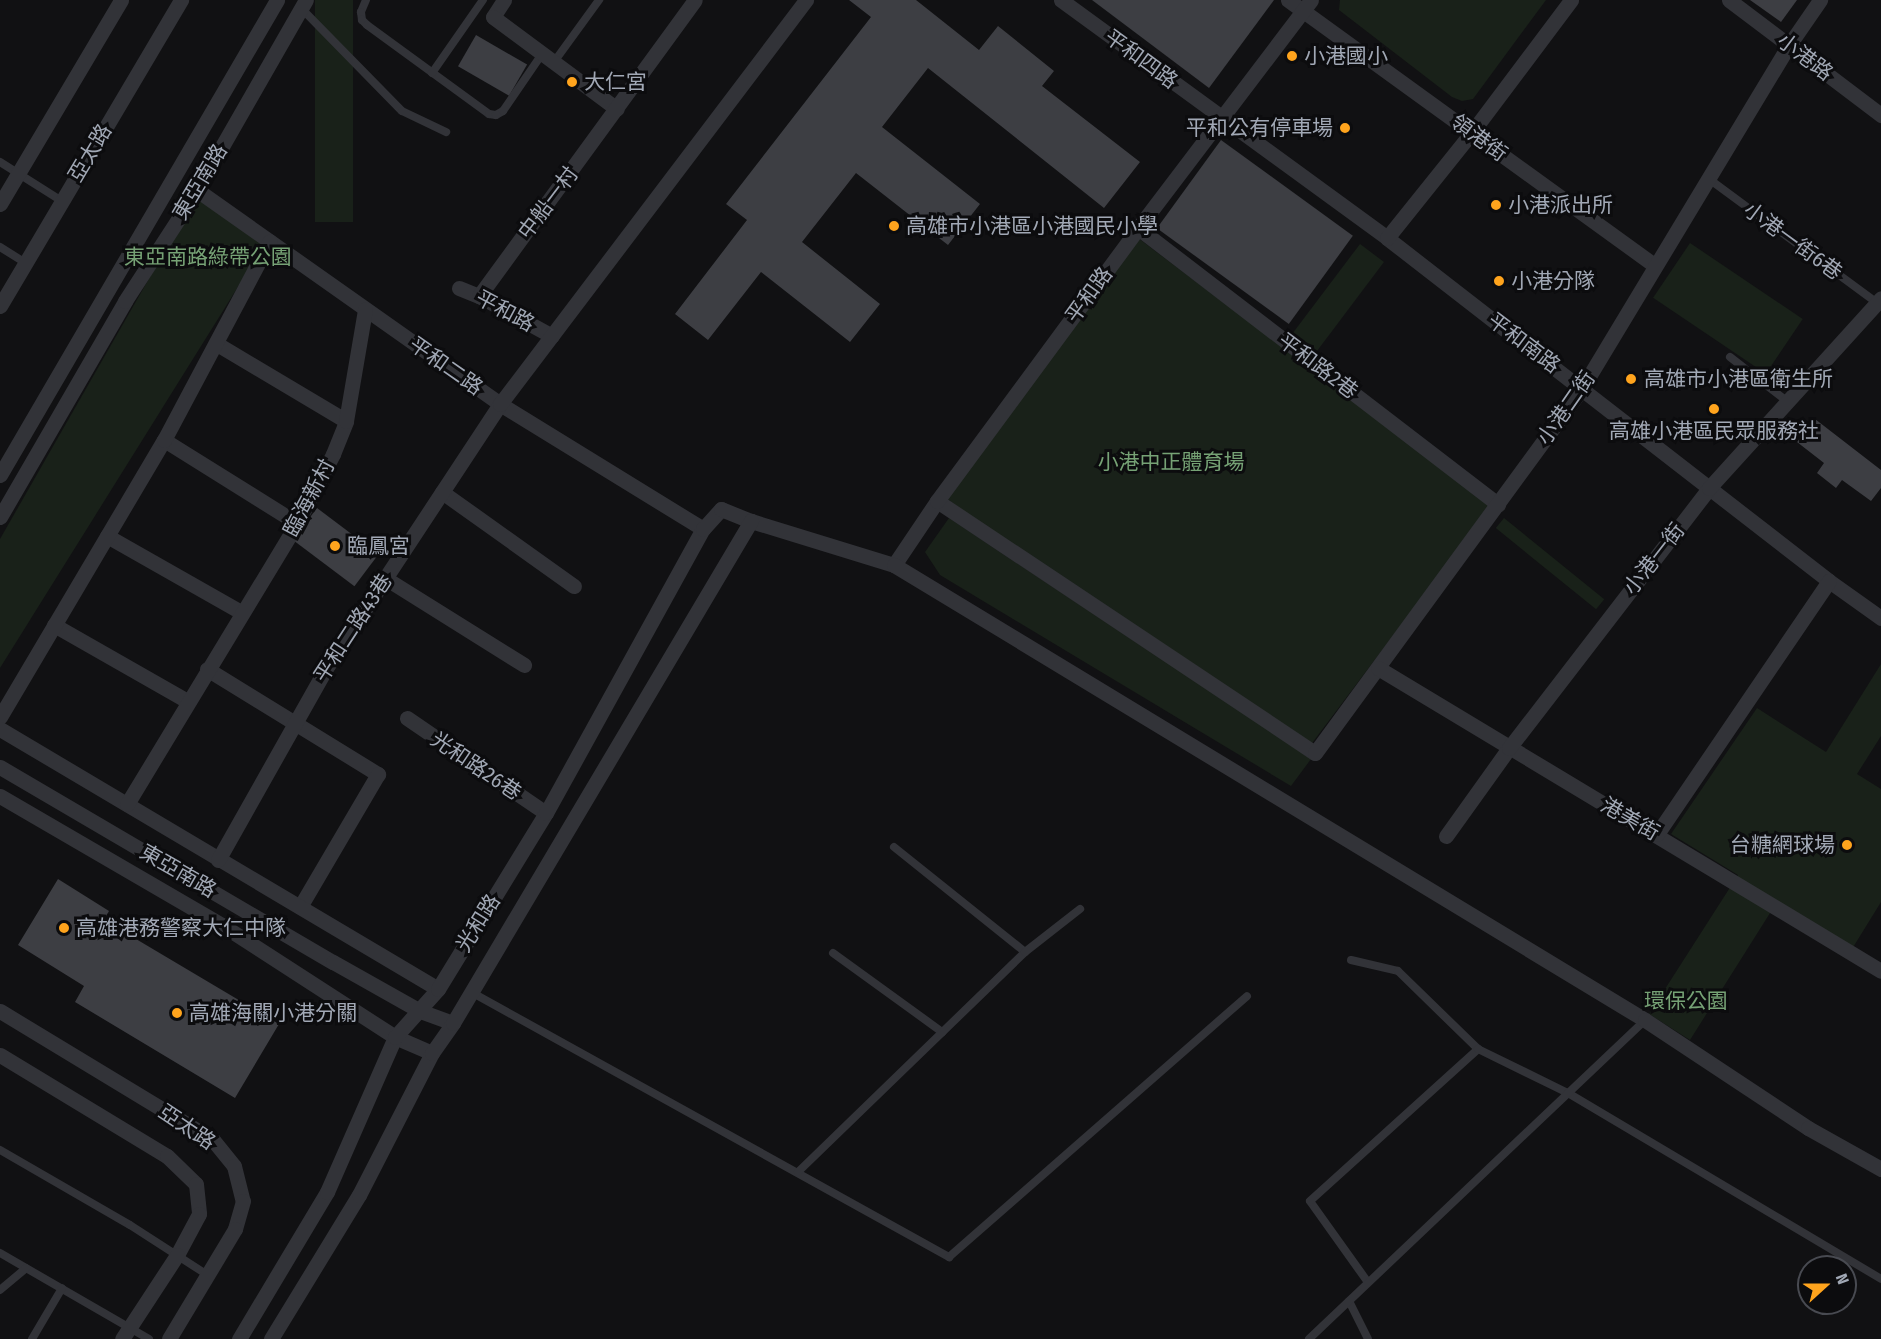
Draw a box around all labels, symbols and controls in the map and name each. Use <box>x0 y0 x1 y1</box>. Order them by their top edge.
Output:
street label: 平和四路 <box>1100 24 1182 94</box>
street label: 小港路 <box>1772 28 1838 86</box>
place label: 小港國小 <box>1304 43 1388 69</box>
marker: 小港國小 <box>1285 49 1299 63</box>
place label: 大仁宮 <box>584 69 647 95</box>
marker: 大仁宮 <box>565 75 579 89</box>
street label: 領港街 <box>1446 109 1512 167</box>
place label: 平和公有停車場 <box>1186 115 1333 141</box>
street label: 亞太路 <box>63 120 117 186</box>
marker: 平和公有停車場 <box>1338 121 1352 135</box>
street label: 東亞南路 <box>168 140 232 224</box>
street label: 中船一村 <box>513 162 583 244</box>
place label: 小港派出所 <box>1508 192 1613 218</box>
street label: 小港一街6巷 <box>1739 197 1847 285</box>
marker: 小港派出所 <box>1489 198 1503 212</box>
place label: 高雄市小港區小港國民小學 <box>906 213 1158 239</box>
marker: 高雄市小港區小港國民小學 <box>887 219 901 233</box>
park label: 東亞南路綠帶公園 <box>124 244 292 270</box>
street label: 平和路 <box>1060 262 1118 328</box>
place label: 小港分隊 <box>1511 268 1595 294</box>
marker: 小港分隊 <box>1492 274 1506 288</box>
street label: 平和路 <box>471 285 539 337</box>
street label: 平和南路 <box>1483 308 1565 378</box>
street label: 平和路2巷 <box>1273 328 1363 404</box>
street label: 平和二路 <box>404 332 488 400</box>
street label: 小港二街 <box>1532 366 1600 450</box>
place label: 高雄市小港區衛生所 <box>1644 366 1833 392</box>
marker: 高雄市小港區衛生所 <box>1622 370 1640 388</box>
marker: 高雄小港區民眾服務社 <box>1707 402 1721 416</box>
place label: 高雄小港區民眾服務社 <box>1609 418 1819 444</box>
park label: 小港中正體育場 <box>1098 449 1244 475</box>
street label: 臨海新村 <box>278 455 340 541</box>
street label: 小港一街 <box>1618 518 1690 600</box>
place label: 臨鳳宮 <box>347 533 410 559</box>
marker: 臨鳳宮 <box>328 539 342 553</box>
street label: 平和二路43巷 <box>309 569 397 687</box>
street label: 光和路26巷 <box>426 727 526 805</box>
street label: 港美街 <box>1596 792 1664 846</box>
place label: 台糖網球場 <box>1730 832 1835 858</box>
marker: 台糖網球場 <box>1840 838 1854 852</box>
street label: 東亞南路 <box>135 839 221 903</box>
street label: 光和路 <box>451 890 505 956</box>
place label: 高雄港務警察大仁中隊 <box>76 915 286 941</box>
marker: 高雄港務警察大仁中隊 <box>57 921 71 935</box>
park label: 環保公園 <box>1644 988 1728 1014</box>
place label: 高雄海關小港分關 <box>189 1000 357 1026</box>
marker: 高雄海關小港分關 <box>170 1006 184 1020</box>
street label: 亞太路 <box>154 1099 220 1155</box>
north arrow <box>1797 1255 1857 1315</box>
text: N <box>1832 1271 1853 1287</box>

